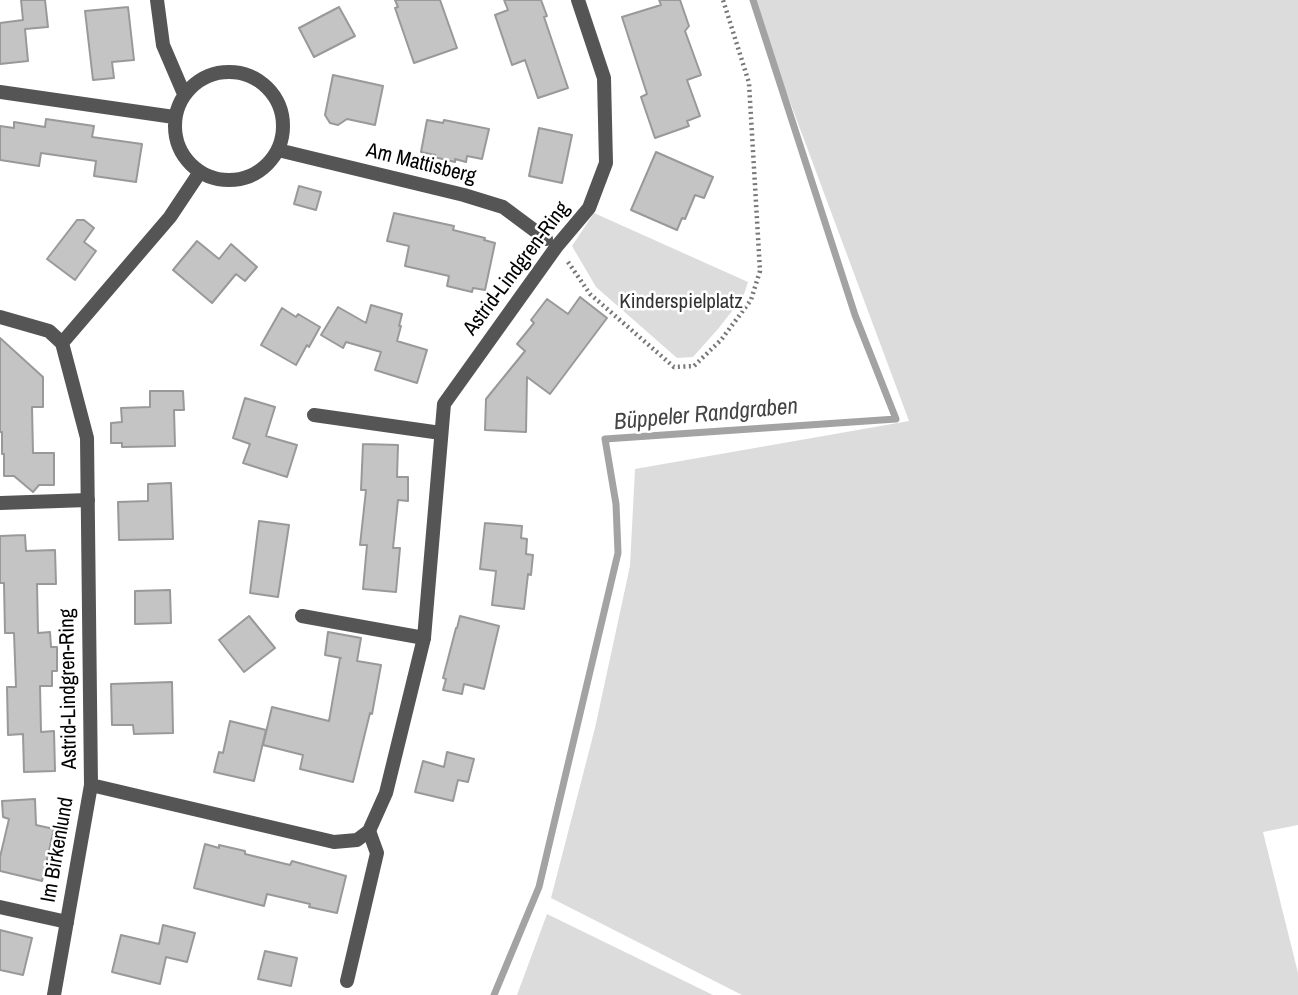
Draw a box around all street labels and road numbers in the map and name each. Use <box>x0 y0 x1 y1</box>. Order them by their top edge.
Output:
street label: Am Mattisberg <box>364 138 478 190</box>
street label: Astrid-Lindgren-Ring <box>459 197 575 341</box>
street label: Astrid-Lindgren-Ring <box>55 608 83 770</box>
street label: Im Birkenlund <box>36 795 80 905</box>

